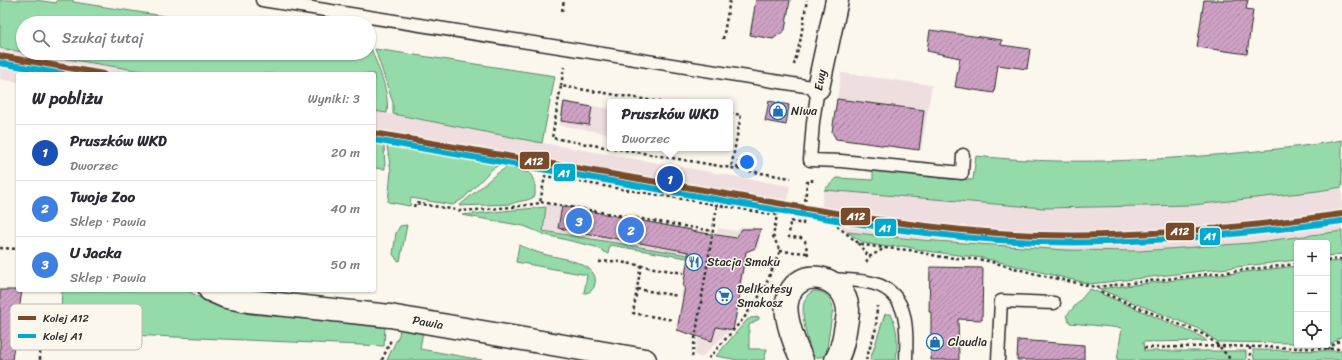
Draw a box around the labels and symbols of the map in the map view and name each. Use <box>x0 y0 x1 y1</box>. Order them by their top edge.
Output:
street label: Ewy <box>807 67 833 92</box>
place label: Niwa <box>791 100 818 122</box>
shop icon: Niwa <box>768 101 788 121</box>
line badge: A12 <box>519 151 550 170</box>
text: A12 <box>524 152 544 171</box>
your location <box>737 152 757 172</box>
line badge: A1 <box>553 163 576 182</box>
text: A1 <box>557 164 570 183</box>
pin: 1 <box>657 164 683 194</box>
pin: 3 <box>566 206 592 236</box>
line badge: A12 <box>840 207 871 226</box>
text: A12 <box>846 207 866 226</box>
pin: 2 <box>618 215 644 245</box>
line badge: A1 <box>874 218 897 237</box>
text: A1 <box>878 219 891 238</box>
line badge: A12 <box>1165 222 1195 241</box>
text: A12 <box>1170 222 1190 241</box>
line badge: A1 <box>1199 227 1221 246</box>
text: A1 <box>1203 227 1216 246</box>
place label: Stacja Smaku <box>707 251 781 273</box>
restaurant icon: Stacja Smaku <box>684 252 704 272</box>
place label: Delikatesy Smakosz <box>737 278 793 314</box>
supermarket icon: Delikatesy Smakosz <box>714 286 734 306</box>
legend <box>10 304 142 350</box>
text: Kolej A12 <box>43 309 89 328</box>
street label: Pawia <box>411 309 445 336</box>
text: Kolej A1 <box>43 327 83 346</box>
place label: Claudia <box>948 331 987 353</box>
shop icon: Claudia <box>925 332 945 352</box>

